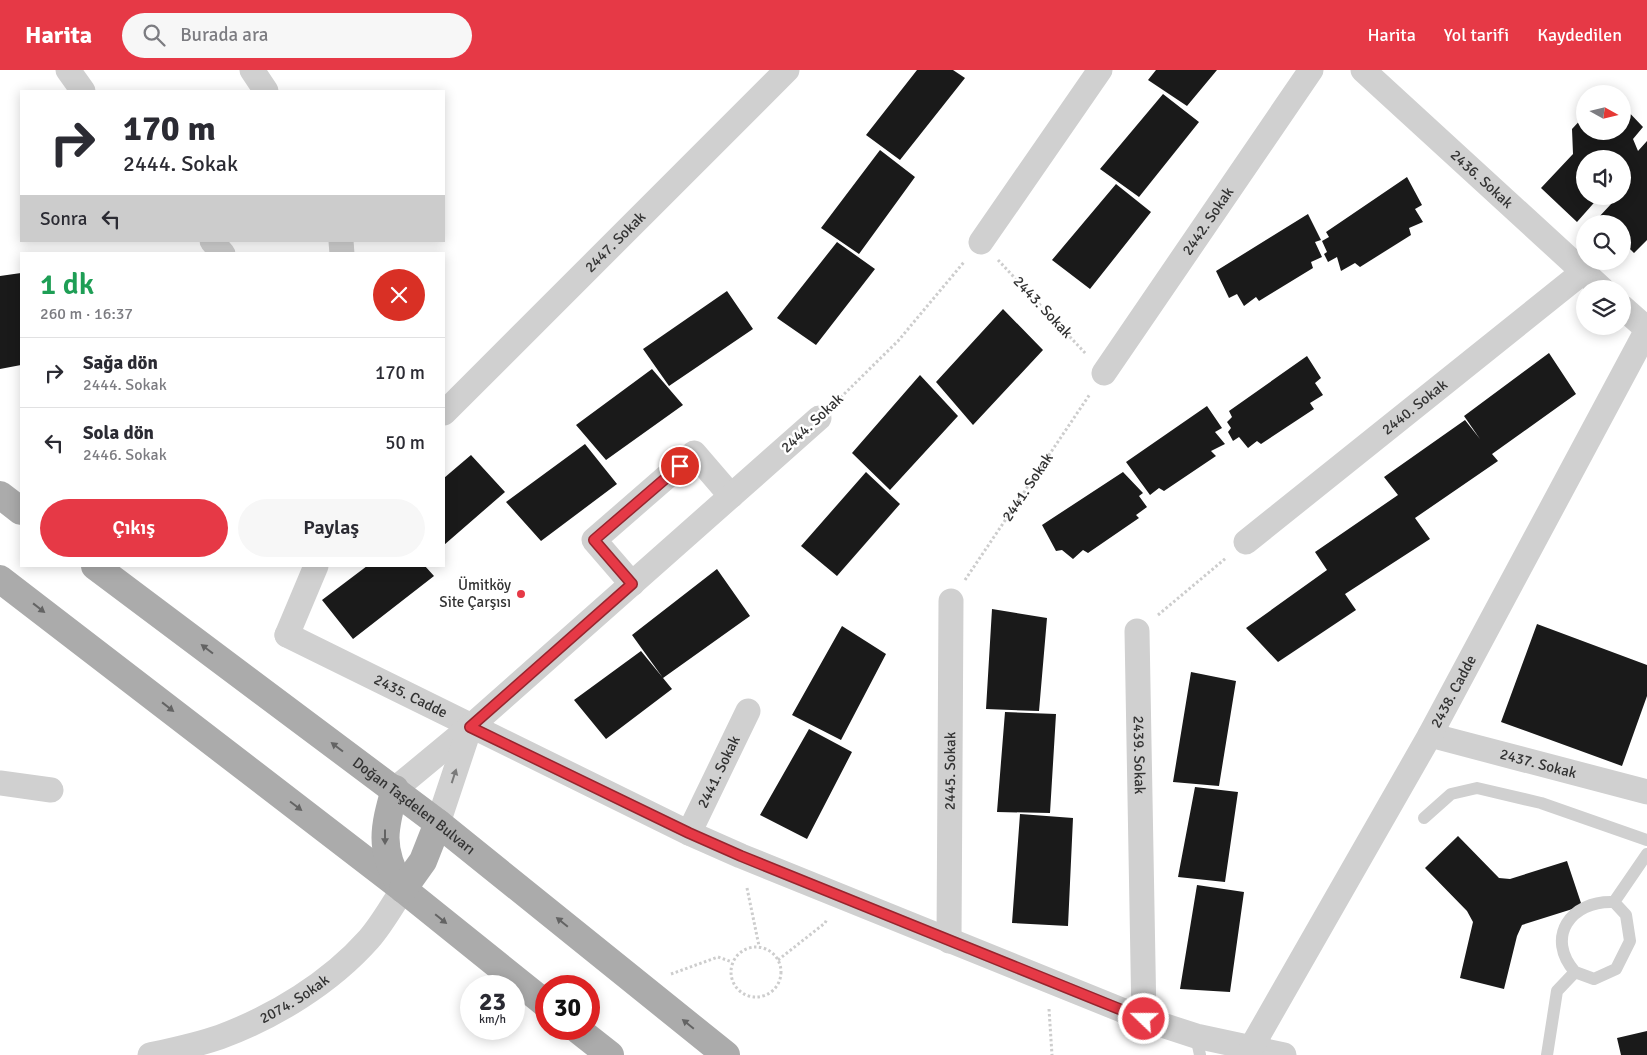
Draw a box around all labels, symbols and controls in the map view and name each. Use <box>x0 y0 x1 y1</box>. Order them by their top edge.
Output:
search box <box>122 13 472 58</box>
text: Harita <box>25 20 92 50</box>
icon: search <box>140 21 168 49</box>
text: Burada ara <box>180 23 268 47</box>
text: Harita <box>1367 24 1416 46</box>
text: Yol tarifi <box>1444 24 1509 46</box>
text: Kaydedilen <box>1537 24 1622 46</box>
north arrow <box>1576 85 1631 140</box>
map controls <box>1576 85 1631 335</box>
text: 170 m <box>123 107 216 150</box>
icon: right <box>40 110 105 175</box>
street label: 2436. Sokak <box>1447 146 1517 212</box>
text: 2444. Sokak <box>123 150 238 177</box>
button: sound <box>1576 150 1631 205</box>
street label: 2442. Sokak <box>1178 183 1238 259</box>
icon: left <box>97 205 125 233</box>
text: Sonra <box>40 207 87 231</box>
street label: 2447. Sokak <box>581 207 650 276</box>
button: search <box>1576 215 1631 270</box>
text: 1 dk <box>40 266 94 303</box>
button: close <box>373 269 425 321</box>
street label: 2443. Sokak <box>1010 272 1077 342</box>
button: layers <box>1576 280 1631 335</box>
text: 260 m · 16:37 <box>40 304 133 324</box>
text: Sağa dön <box>83 351 158 375</box>
icon: right <box>40 359 68 387</box>
text: 170 m <box>375 361 425 385</box>
text: 2444. Sokak <box>83 375 167 395</box>
street label: 2440. Sokak <box>1378 375 1451 439</box>
street label: 2444. Sokak <box>777 389 847 456</box>
text: Sola dön <box>83 421 154 445</box>
icon: left <box>40 429 68 457</box>
text: 50 m <box>385 431 425 455</box>
text: 2446. Sokak <box>83 445 167 465</box>
pin <box>659 445 701 487</box>
street label: 2441. Sokak <box>998 449 1057 525</box>
icon: arrive <box>666 452 694 480</box>
button: Çıkış <box>40 499 228 557</box>
button: Paylaş <box>238 499 425 557</box>
place label: Ümitköy Site Çarşısı <box>439 576 511 611</box>
marker: Ümitköy Site Çarşısı <box>515 588 527 600</box>
one-way arrow <box>32 603 45 614</box>
one-way arrow <box>201 644 214 655</box>
street label: 2438. Cadde <box>1427 652 1480 731</box>
street label: 2435. Cadde <box>371 670 450 722</box>
one-way arrow <box>161 702 174 713</box>
street label: 2439. Sokak <box>1130 716 1149 795</box>
street label: 2445. Sokak <box>941 731 959 810</box>
street label: 2441. Sokak <box>693 732 744 811</box>
one-way arrow <box>331 741 344 752</box>
street label: 2437. Sokak <box>1498 745 1579 782</box>
street label: Doğan Taşdelen Bulvarı <box>349 753 479 858</box>
one-way arrow <box>451 769 458 784</box>
one-way arrow <box>289 801 302 812</box>
one-way arrow <box>381 829 389 845</box>
one-way arrow <box>434 914 447 925</box>
one-way arrow <box>556 917 569 928</box>
street label: 2074. Sokak <box>257 970 333 1027</box>
speed limit sign: 30 <box>535 975 600 1040</box>
text: 23 <box>479 986 506 1017</box>
position arrow <box>1117 992 1169 1044</box>
text: km/h <box>479 1012 506 1027</box>
one-way arrow <box>682 1019 695 1030</box>

